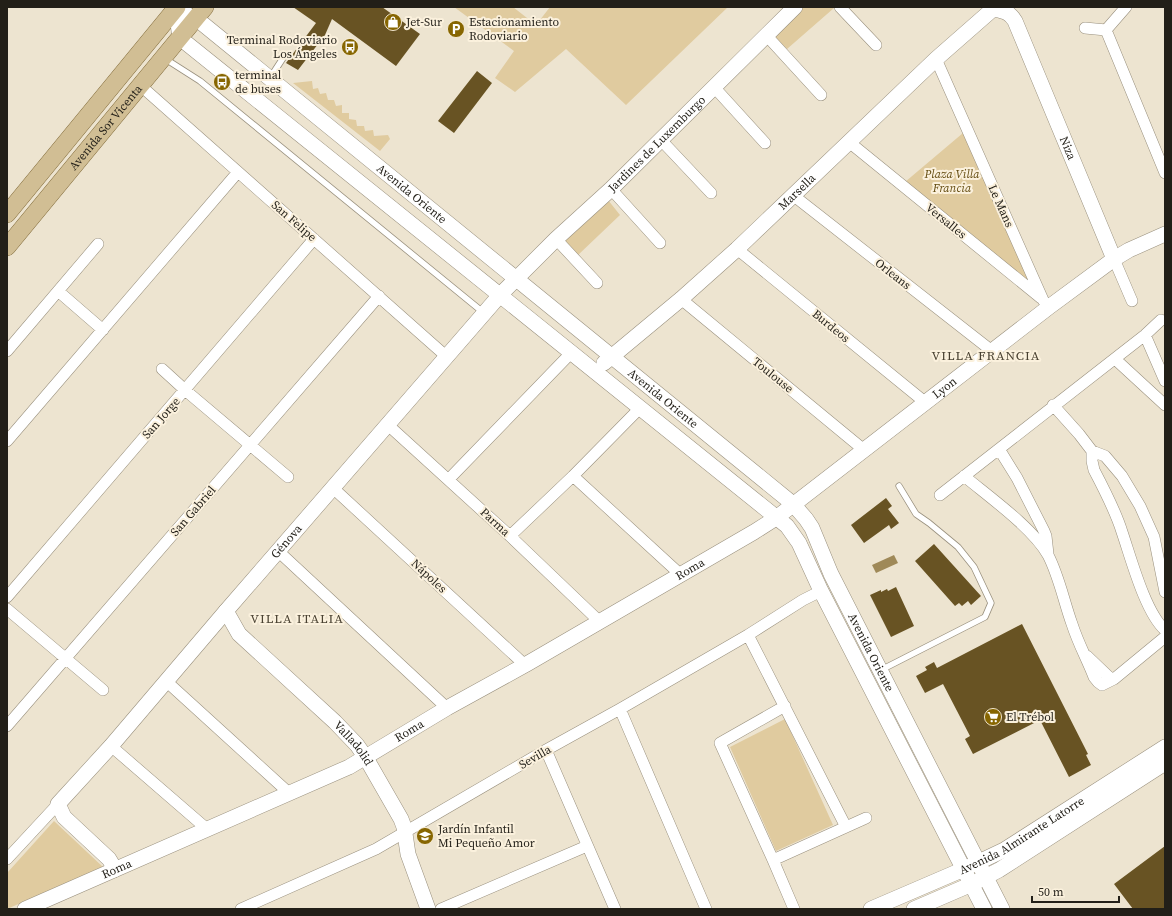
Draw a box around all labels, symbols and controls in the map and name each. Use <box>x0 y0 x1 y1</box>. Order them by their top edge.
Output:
shop icon: Jet-Sur <box>383 12 403 32</box>
place label: Jet-Sur <box>405 14 442 30</box>
place label: Estacionamiento Rodoviario <box>469 14 559 44</box>
parking icon: Estacionamiento Rodoviario <box>446 19 466 39</box>
place label: Terminal Rodoviario Los Ángeles <box>227 32 337 62</box>
bus stop icon: Terminal Rodoviario Los Ángeles <box>340 37 360 57</box>
place label: terminal de buses <box>235 67 282 97</box>
bus stop icon: terminal de buses <box>212 72 232 92</box>
street label: Avenida Sor Vicenta <box>66 81 146 174</box>
street label: Jardines de Luxemburgo <box>604 92 709 196</box>
street label: Niza <box>1056 134 1080 163</box>
street label: Avenida Oriente <box>373 160 450 227</box>
park label: Plaza Villa Francia <box>924 166 980 196</box>
street label: Marsella <box>775 170 820 213</box>
street label: Le Mans <box>985 182 1017 230</box>
street label: San Felipe <box>268 197 320 245</box>
street label: Versalles <box>922 200 970 242</box>
street label: Orleans <box>872 255 914 293</box>
street label: Burdeos <box>809 306 853 346</box>
district label: VILLA FRANCIA <box>932 347 1040 364</box>
street label: Toulouse <box>749 354 797 396</box>
street label: Avenida Oriente <box>625 365 701 432</box>
street label: Lyon <box>929 373 960 402</box>
street label: San Jorge <box>138 394 184 442</box>
street label: San Gabriel <box>167 482 220 540</box>
street label: Parma <box>477 504 514 540</box>
street label: Génova <box>267 520 306 562</box>
street label: Roma <box>672 554 708 584</box>
street label: Nápoles <box>408 556 450 596</box>
district label: VILLA ITALIA <box>250 610 344 627</box>
street label: Avenida Oriente <box>844 610 898 694</box>
supermarket icon: El Trébol <box>983 707 1003 727</box>
place label: El Trébol <box>1006 709 1055 725</box>
street label: Roma <box>392 715 427 746</box>
street label: Valladolid <box>330 718 377 769</box>
street label: Sevilla <box>516 741 555 773</box>
street label: Avenida Almirante Latorre <box>957 793 1087 878</box>
place label: Jardín Infantil Mi Pequeño Amor <box>437 821 535 851</box>
school or university icon: Jardín Infantil Mi Pequeño Amor <box>415 826 435 846</box>
street label: Roma <box>99 855 135 882</box>
scale bar <box>1032 878 1119 904</box>
text: 50 m <box>1038 884 1064 900</box>

